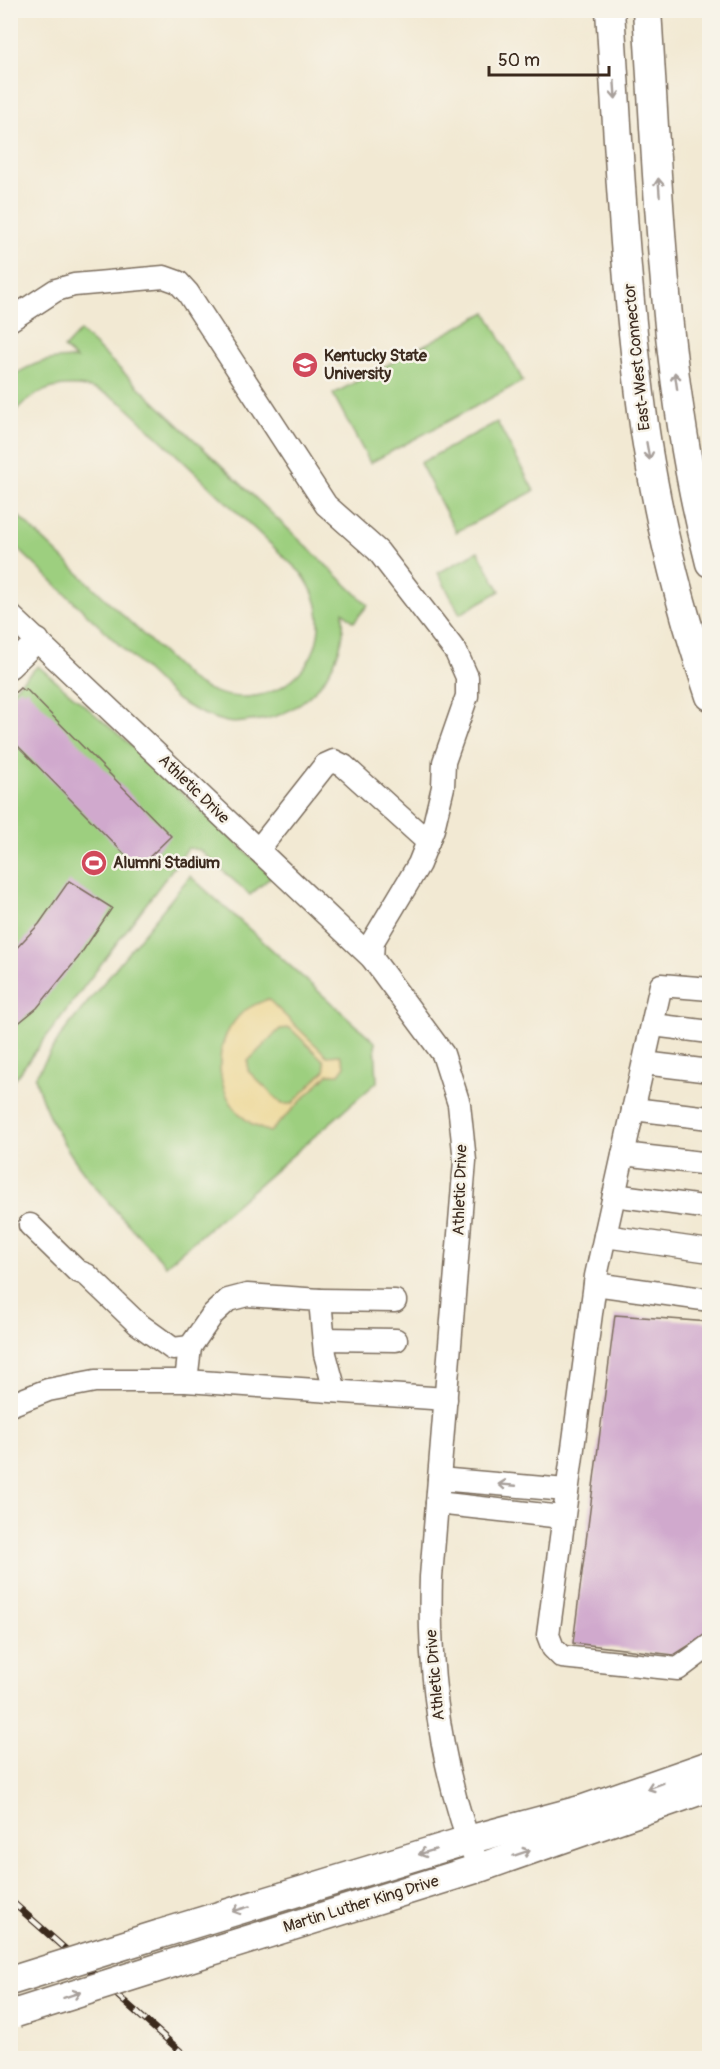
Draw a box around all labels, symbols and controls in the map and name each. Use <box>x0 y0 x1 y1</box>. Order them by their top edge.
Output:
scale bar <box>489 39 609 77</box>
text: 50 m <box>498 49 540 72</box>
one-way arrow <box>610 79 621 99</box>
one-way arrow <box>653 178 664 198</box>
street label: East-West Connector <box>619 282 655 432</box>
place label: Kentucky State University <box>324 346 428 384</box>
school or university icon: Kentucky State University <box>290 350 320 380</box>
one-way arrow <box>670 372 681 392</box>
one-way arrow <box>643 441 654 460</box>
street label: Athletic Drive <box>154 750 234 828</box>
sports icon: Alumni Stadium <box>79 848 109 878</box>
place label: Alumni Stadium <box>113 853 220 873</box>
street label: Athletic Drive <box>448 1144 472 1236</box>
one-way arrow <box>498 1479 518 1490</box>
street label: Athletic Drive <box>421 1629 449 1721</box>
one-way arrow <box>646 1781 665 1792</box>
one-way arrow <box>513 1846 531 1857</box>
one-way arrow <box>418 1847 437 1858</box>
street label: Martin Luther King Drive <box>281 1871 441 1937</box>
one-way arrow <box>232 1904 251 1915</box>
one-way arrow <box>62 1989 81 2000</box>

